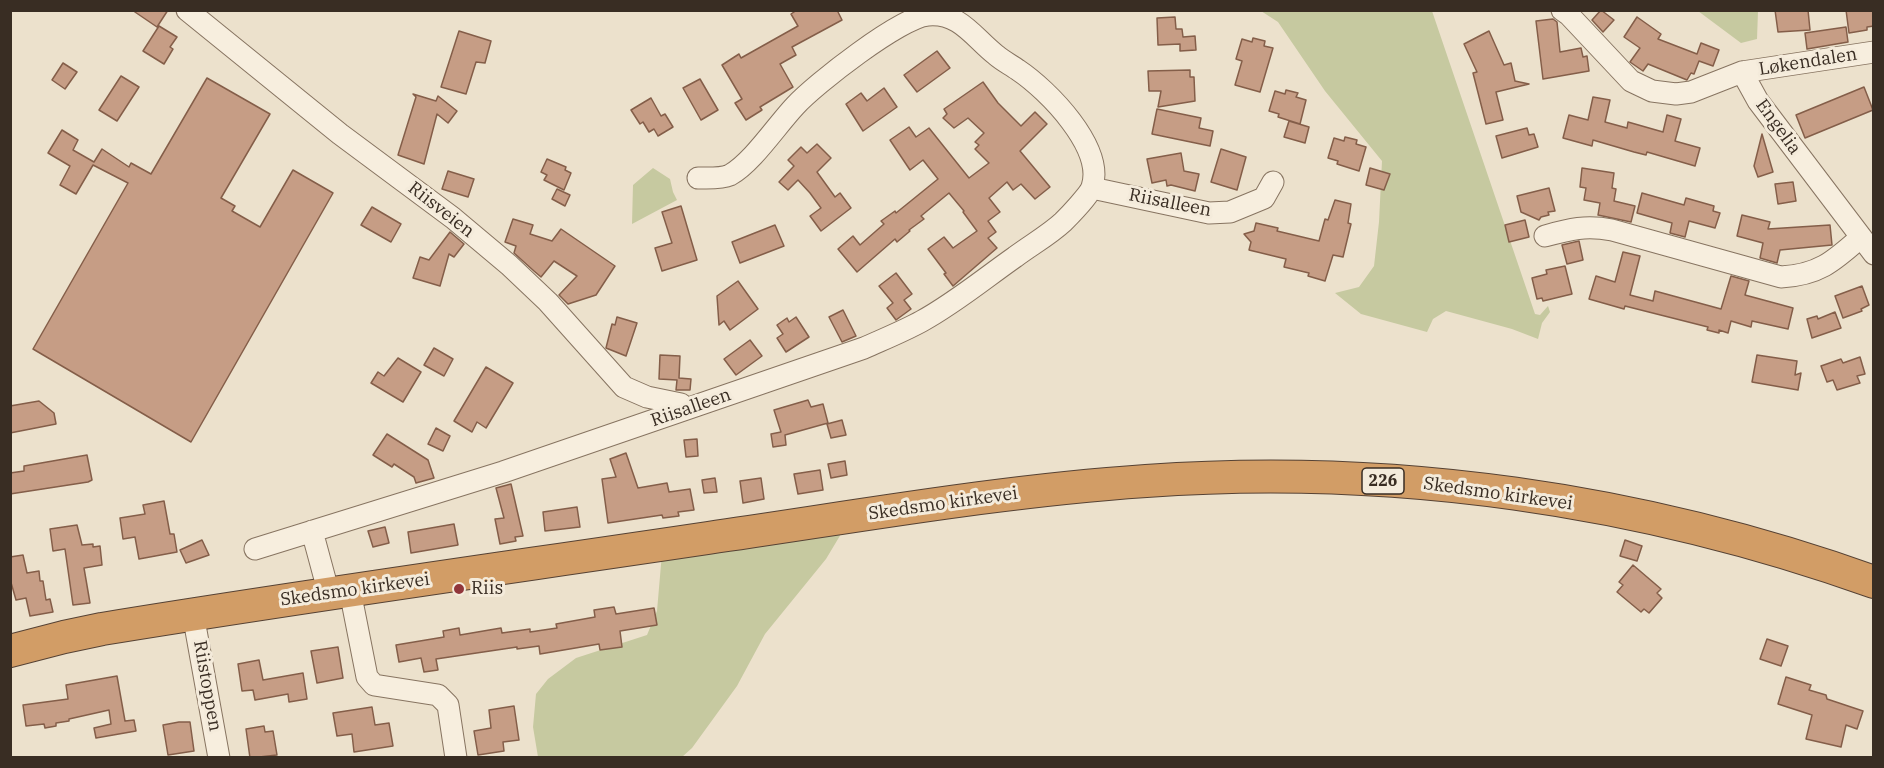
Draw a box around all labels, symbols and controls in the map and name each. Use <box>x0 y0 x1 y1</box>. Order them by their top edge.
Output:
street label: Løkendalen <box>1757 44 1859 80</box>
street label: Engelia <box>1751 95 1805 159</box>
street label: Riisveien <box>404 177 478 243</box>
street label: Riisalleen <box>1127 184 1213 222</box>
street label: Riisalleen <box>648 384 734 432</box>
road number: 226 <box>1362 468 1404 494</box>
street label: Skedsmo kirkevei <box>1422 473 1574 515</box>
street label: Skedsmo kirkevei <box>867 483 1019 525</box>
street label: Skedsmo kirkevei <box>279 569 431 611</box>
place label: Riis <box>471 578 503 600</box>
marker: Riis <box>452 582 466 596</box>
street label: Riistoppen <box>188 639 226 733</box>

